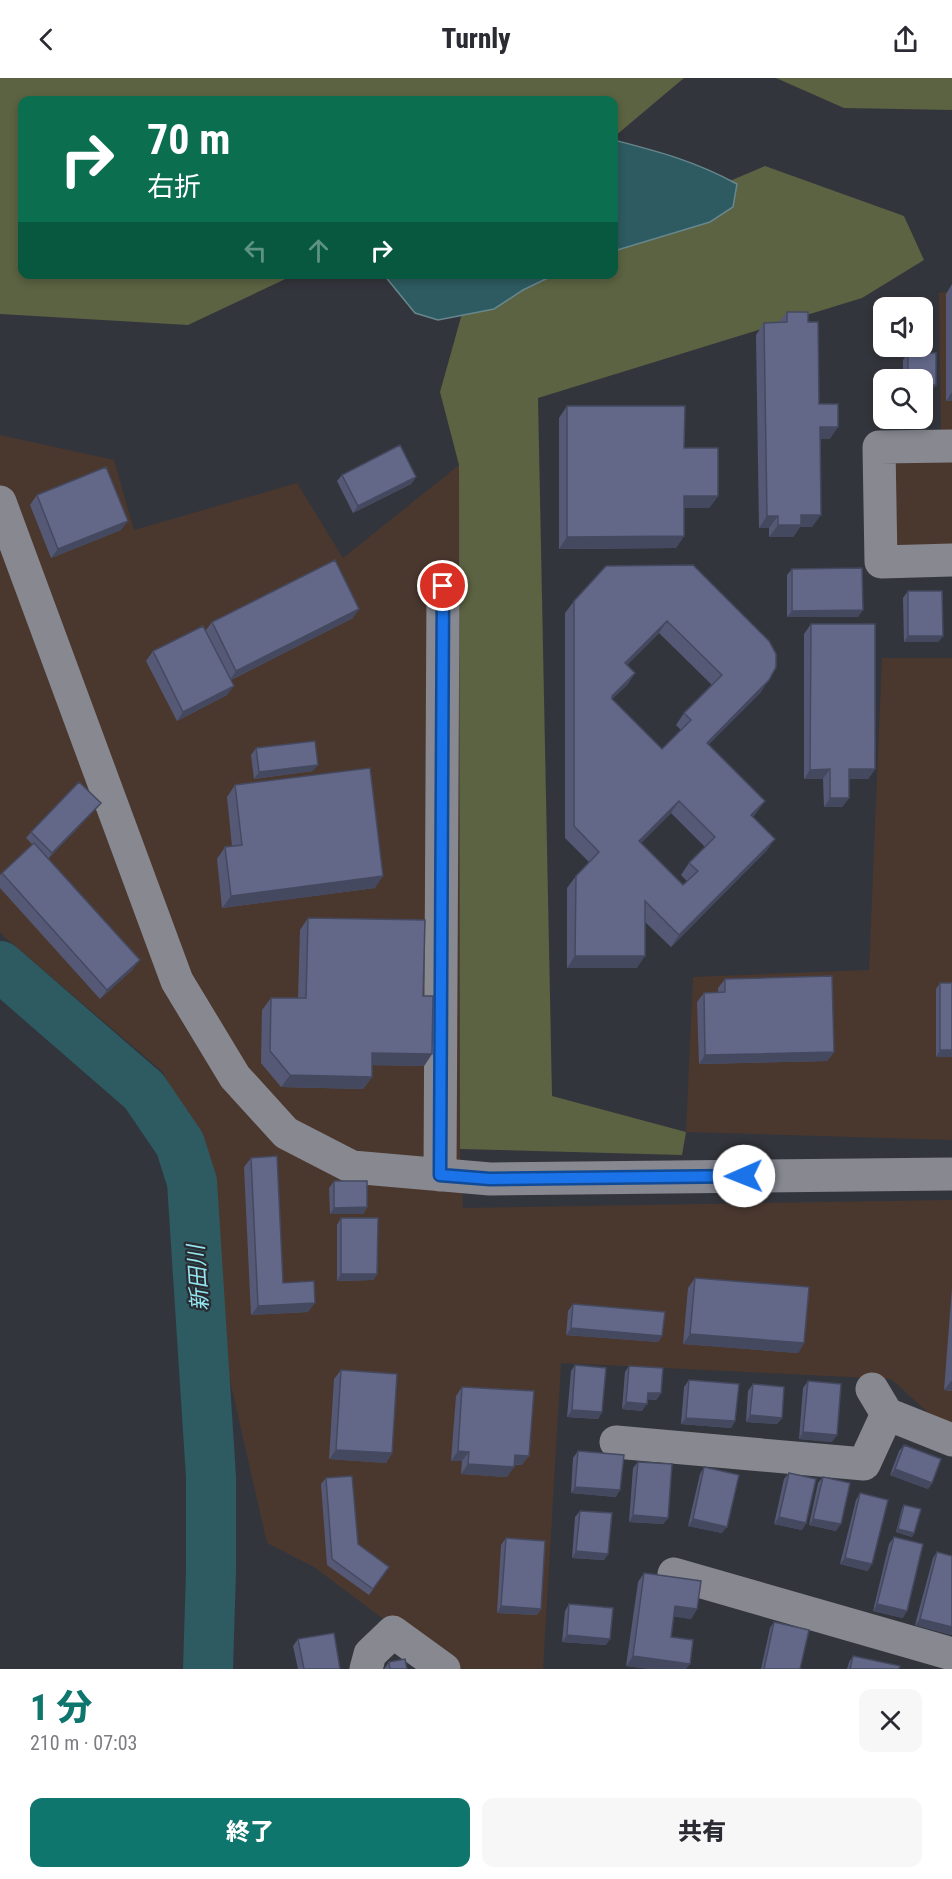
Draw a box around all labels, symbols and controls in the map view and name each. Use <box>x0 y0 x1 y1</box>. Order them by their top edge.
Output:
icon: back <box>30 23 63 56</box>
text: Turnly <box>442 23 510 55</box>
icon: share <box>889 23 922 56</box>
text: 70 m <box>147 115 230 164</box>
icon: right <box>48 120 126 198</box>
text: 右折 <box>147 171 201 203</box>
icon: left <box>239 234 272 267</box>
icon: ahead <box>302 234 335 267</box>
icon: right <box>365 234 398 267</box>
map controls <box>873 297 933 429</box>
button: sound <box>873 297 933 357</box>
button: search <box>873 369 933 429</box>
pin <box>417 560 468 611</box>
icon: arrive <box>426 569 459 602</box>
position arrow <box>712 1144 776 1208</box>
water label: 新田川 <box>183 1242 213 1312</box>
text: 1 分 <box>30 1687 93 1729</box>
button: close <box>859 1689 922 1752</box>
text: 210 m · 07:03 <box>30 1731 137 1755</box>
button: 終了 <box>30 1798 470 1867</box>
button: 共有 <box>482 1798 922 1867</box>

